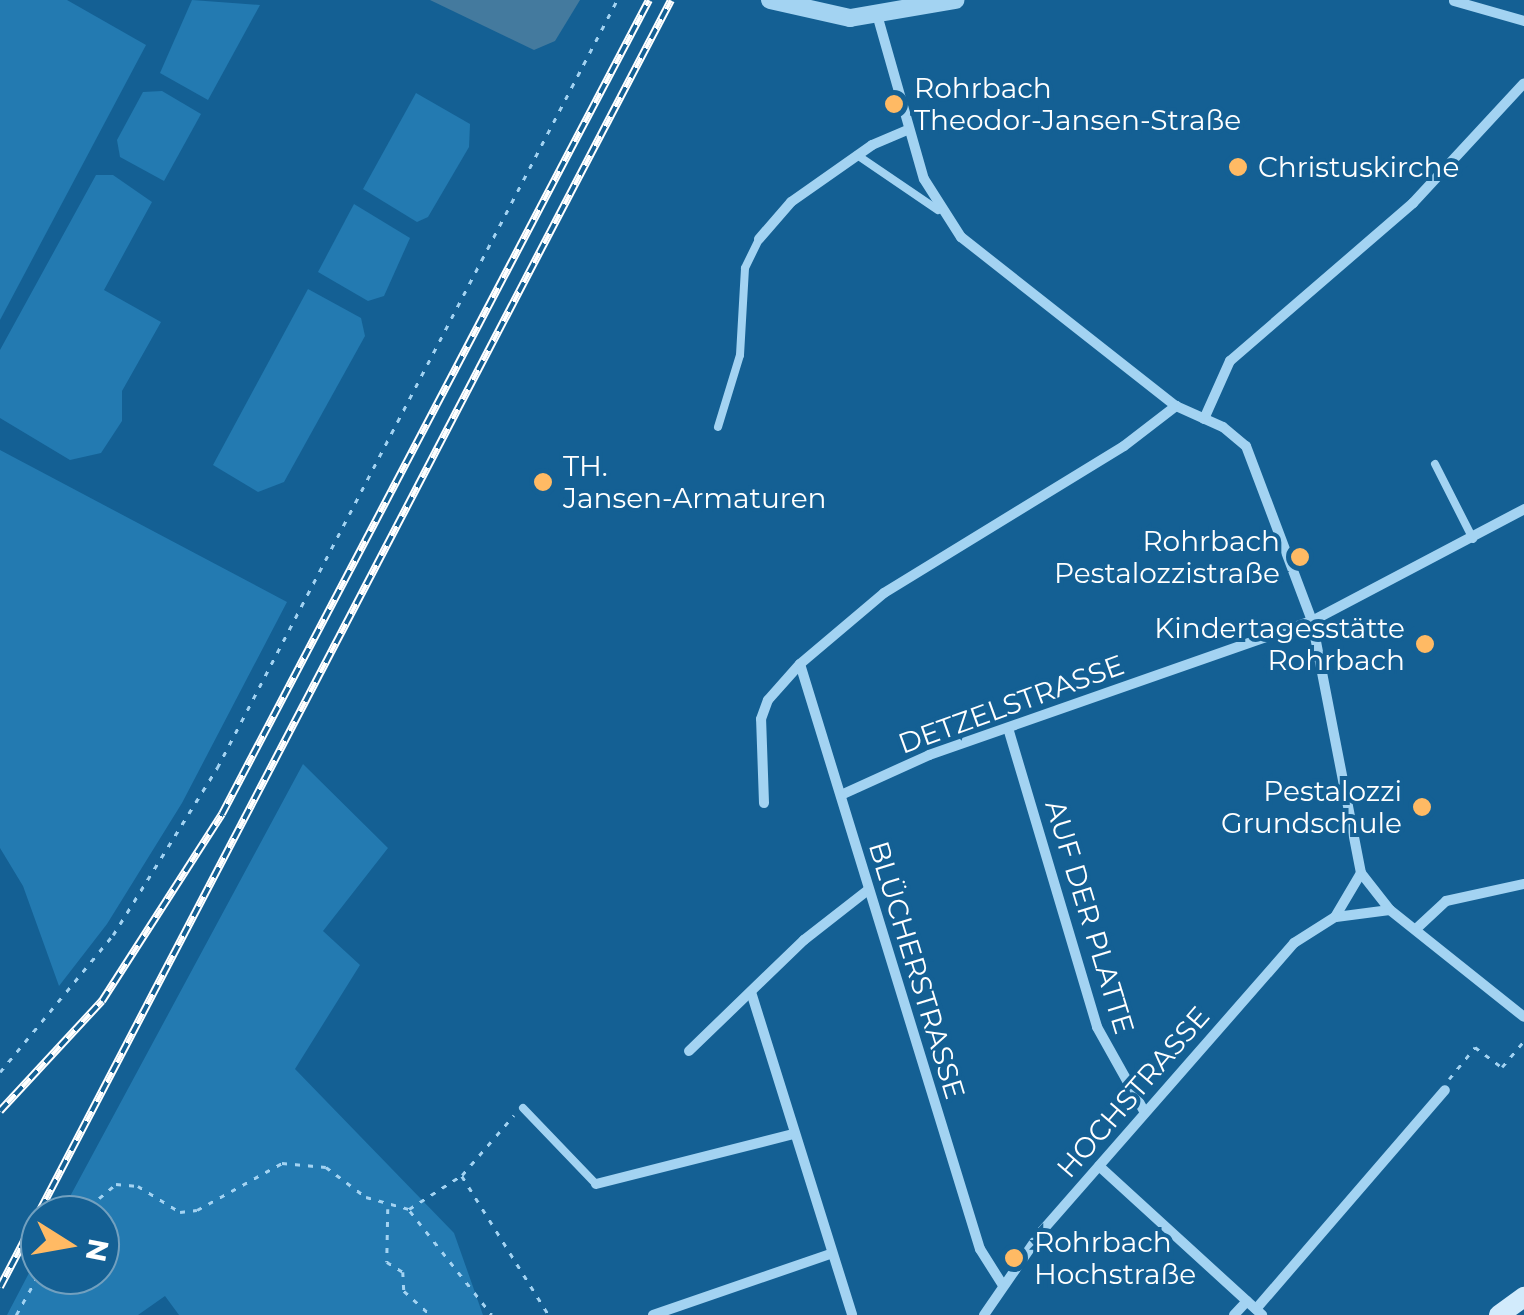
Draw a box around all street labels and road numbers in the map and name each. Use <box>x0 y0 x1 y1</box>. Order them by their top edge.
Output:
street label: DETZELSTRASSE <box>894 648 1128 760</box>
street label: AUF DER PLATTE <box>1038 796 1142 1038</box>
street label: BLÜCHERSTRASSE <box>862 837 972 1103</box>
street label: HOCHSTRASSE <box>1050 1000 1216 1184</box>

